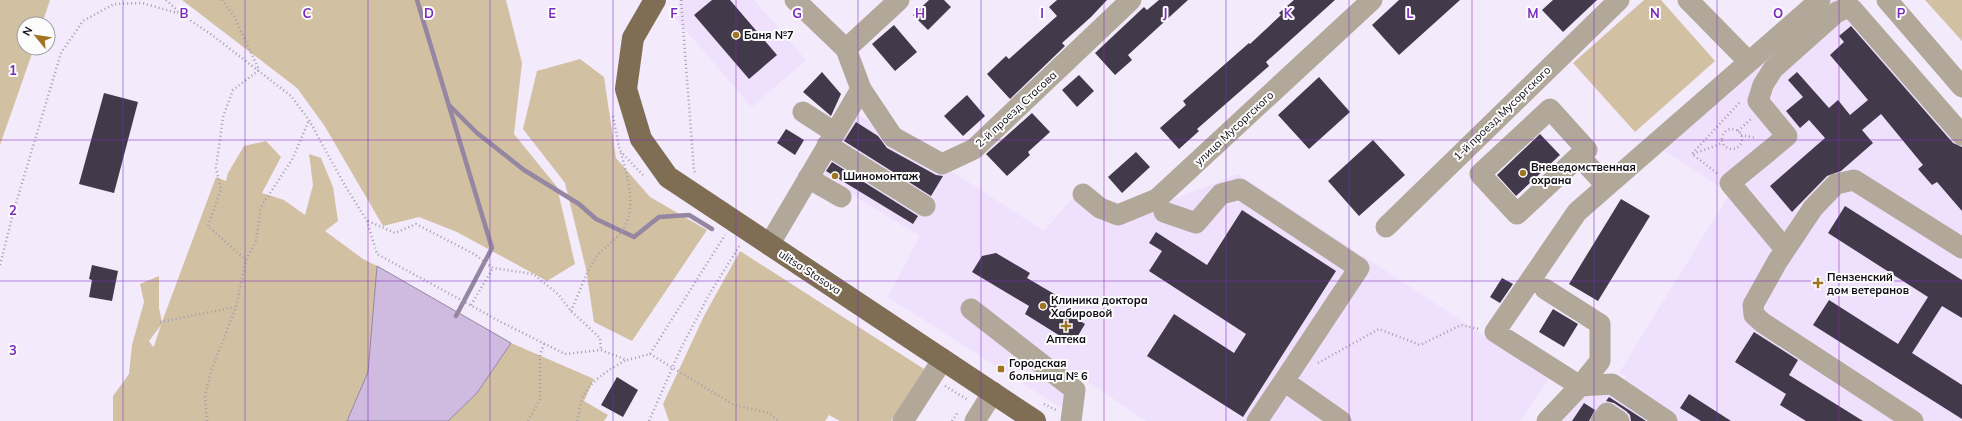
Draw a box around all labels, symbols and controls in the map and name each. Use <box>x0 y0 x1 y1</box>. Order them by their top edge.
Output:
text: B <box>180 5 189 21</box>
text: C <box>303 5 312 21</box>
text: D <box>424 5 434 21</box>
text: E <box>548 5 556 21</box>
text: F <box>670 5 678 21</box>
text: G <box>792 5 802 21</box>
text: H <box>915 5 925 21</box>
text: I <box>1040 5 1044 21</box>
text: J <box>1163 5 1167 21</box>
text: K <box>1284 5 1294 21</box>
text: L <box>1406 5 1414 21</box>
text: M <box>1527 5 1539 21</box>
text: N <box>1650 5 1660 21</box>
text: O <box>1773 5 1783 21</box>
text: P <box>1897 5 1906 21</box>
north arrow <box>16 16 56 56</box>
text: N <box>19 24 35 38</box>
place label: Баня №7 <box>744 28 794 42</box>
marker: Баня №7 <box>731 30 741 40</box>
text: 1 <box>9 62 17 78</box>
street label: 1-й проезд Мусоргского <box>1450 63 1554 163</box>
street label: 2-й проезд Стасова <box>973 68 1059 150</box>
street label: улица Мусоргского <box>1192 88 1276 168</box>
place label: Вневедомственная охрана <box>1531 160 1636 187</box>
marker: Вневедомственная охрана <box>1518 168 1528 178</box>
place label: Шиномонтаж <box>843 169 919 183</box>
marker: Шиномонтаж <box>830 171 840 181</box>
text: 2 <box>9 202 17 218</box>
street label: ulitsa Stasova <box>776 247 844 297</box>
place label: Пензенский дом ветеранов <box>1827 270 1909 297</box>
marker: Пензенский дом ветеранов <box>1812 277 1824 289</box>
place label: Клиника доктора Хабировой <box>1050 293 1148 320</box>
marker: Клиника доктора Хабировой <box>1038 301 1048 311</box>
marker: Аптека <box>1061 321 1071 331</box>
place label: Аптека <box>1046 332 1086 346</box>
text: 3 <box>9 342 17 358</box>
place label: Городская больница № 6 <box>1009 356 1088 383</box>
marker: Городская больница № 6 <box>996 364 1006 374</box>

